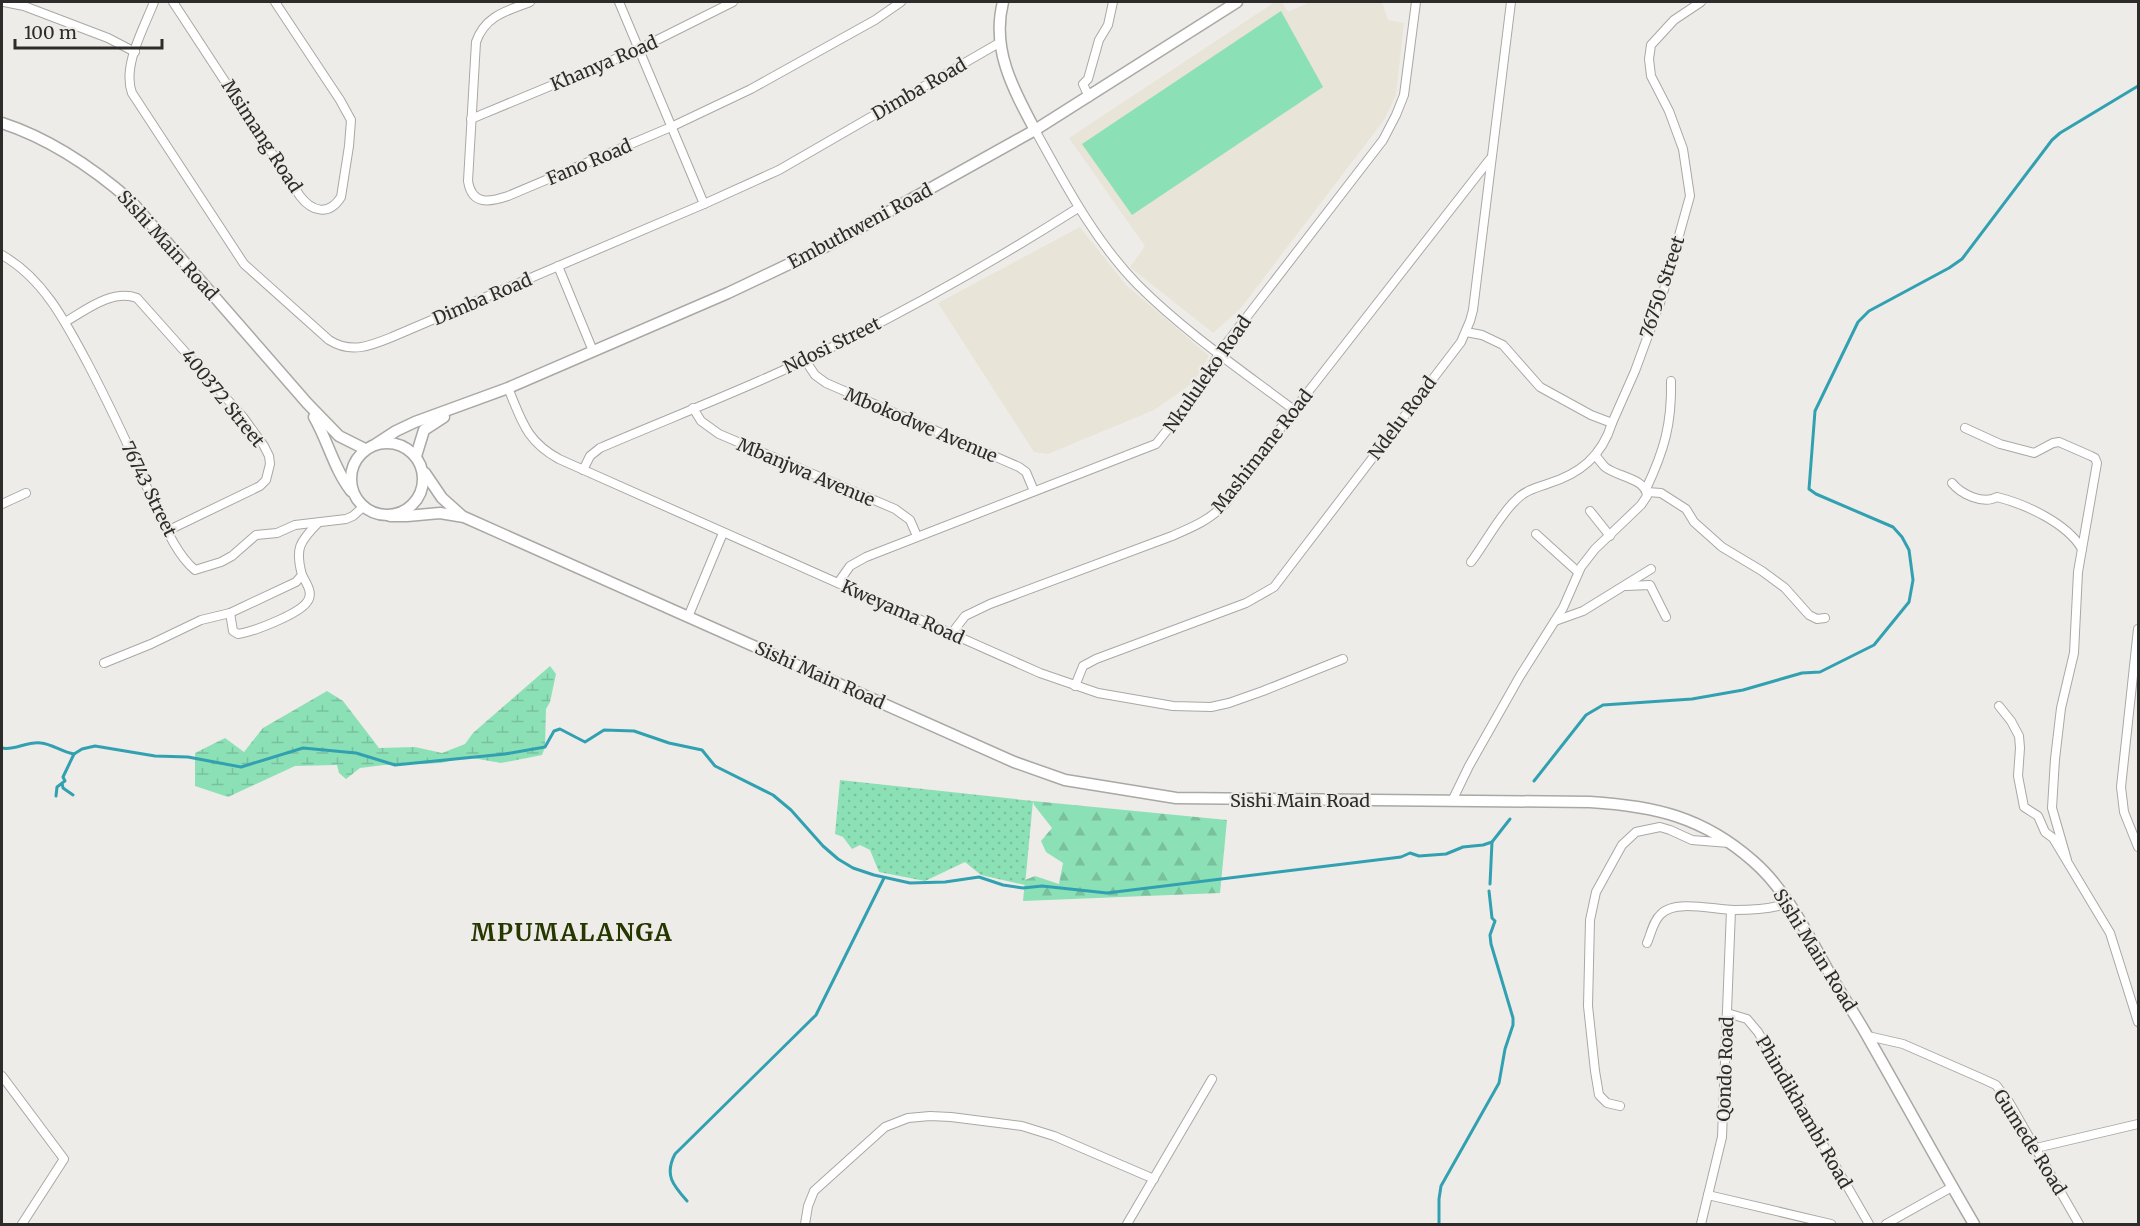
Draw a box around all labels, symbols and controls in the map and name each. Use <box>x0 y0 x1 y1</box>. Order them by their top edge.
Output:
scale bar <box>15 12 162 50</box>
text: 100 m <box>24 21 77 44</box>
street label: Khanya Road <box>547 30 661 96</box>
street label: Dimba Road <box>868 53 971 125</box>
street label: Msimang Road <box>217 75 307 197</box>
street label: Fano Road <box>543 134 635 190</box>
street label: Embuthweni Road <box>784 178 936 274</box>
street label: Sishi Main Road <box>113 185 224 305</box>
street label: 76750 Street <box>1635 233 1689 341</box>
street label: Dimba Road <box>429 268 535 330</box>
street label: Nkululeko Road <box>1158 311 1256 437</box>
street label: Ndosi Street <box>780 312 884 378</box>
street label: 400372 Street <box>176 344 270 452</box>
street label: Ndelu Road <box>1363 372 1441 464</box>
street label: Mbokodwe Avenue <box>841 382 1001 468</box>
street label: Mashimane Road <box>1207 384 1318 517</box>
street label: Mbanjwa Avenue <box>734 433 878 511</box>
street label: 76743 Street <box>116 438 182 540</box>
street label: Kweyama Road <box>838 575 968 649</box>
street label: Sishi Main Road <box>751 636 889 714</box>
street label: Sishi Main Road <box>1230 789 1370 812</box>
street label: Sishi Main Road <box>1768 885 1862 1016</box>
district label: MPUMALANGA <box>471 917 673 948</box>
street label: Qondo Road <box>1712 1016 1738 1122</box>
street label: Phindikhambi Road <box>1751 1031 1857 1193</box>
street label: Gumede Road <box>1988 1085 2072 1199</box>

